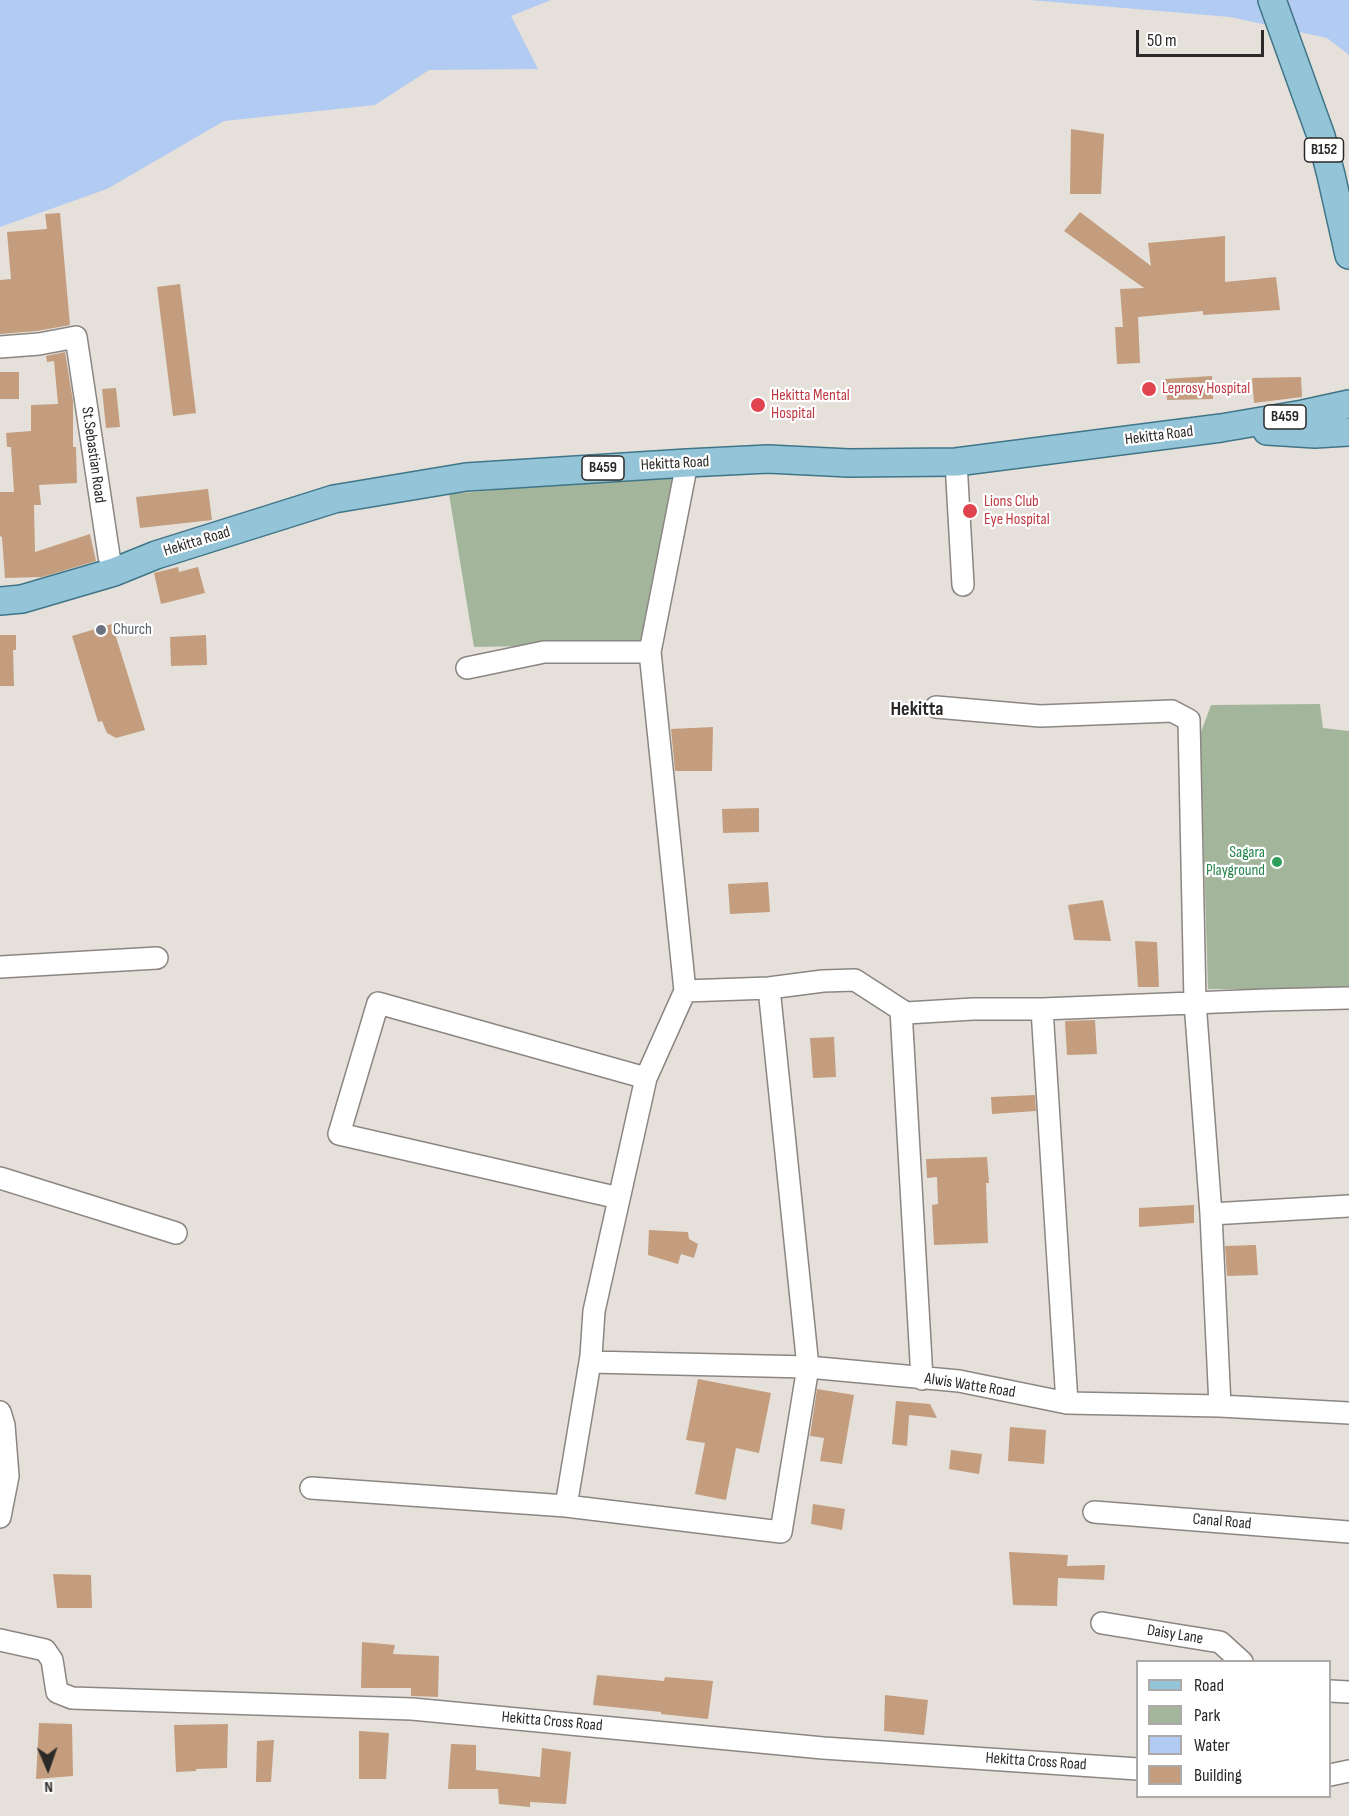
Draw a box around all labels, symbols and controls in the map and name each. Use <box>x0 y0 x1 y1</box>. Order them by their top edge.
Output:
scale bar <box>1139 18 1266 56</box>
text: 50 m <box>1147 30 1177 51</box>
road number: B152 <box>1304 138 1344 162</box>
place label: Leprosy Hospital <box>1162 379 1250 399</box>
marker: Leprosy Hospital <box>1140 380 1158 398</box>
place label: Hekitta Mental Hospital <box>771 386 850 424</box>
marker: Hekitta Mental Hospital <box>749 396 767 414</box>
road number: B459 <box>1264 405 1306 429</box>
street label: St.Sebastian Road <box>77 406 109 504</box>
street label: Hekitta Road <box>1124 422 1194 450</box>
street label: Hekitta Road <box>640 453 710 475</box>
road number: B459 <box>582 456 624 480</box>
place label: Lions Club Eye Hospital <box>984 492 1050 530</box>
marker: Lions Club Eye Hospital <box>961 502 979 520</box>
street label: Hekitta Road <box>161 523 233 561</box>
place label: Church <box>113 620 152 640</box>
marker: Church <box>94 623 108 637</box>
district label: Hekitta <box>890 698 944 722</box>
place label: Sagara Playground <box>1206 843 1265 881</box>
marker: Sagara Playground <box>1270 855 1284 869</box>
street label: Alwis Watte Road <box>923 1369 1017 1403</box>
street label: Canal Road <box>1192 1510 1252 1534</box>
street label: Daisy Lane <box>1146 1621 1204 1649</box>
legend <box>1136 1660 1331 1798</box>
text: Road <box>1194 1675 1224 1696</box>
text: Park <box>1194 1705 1220 1726</box>
street label: Hekitta Cross Road <box>501 1708 603 1736</box>
text: Water <box>1194 1735 1230 1756</box>
north arrow <box>18 1738 78 1798</box>
street label: Hekitta Cross Road <box>985 1749 1087 1775</box>
text: Building <box>1194 1765 1242 1786</box>
text: N <box>44 1777 53 1796</box>

